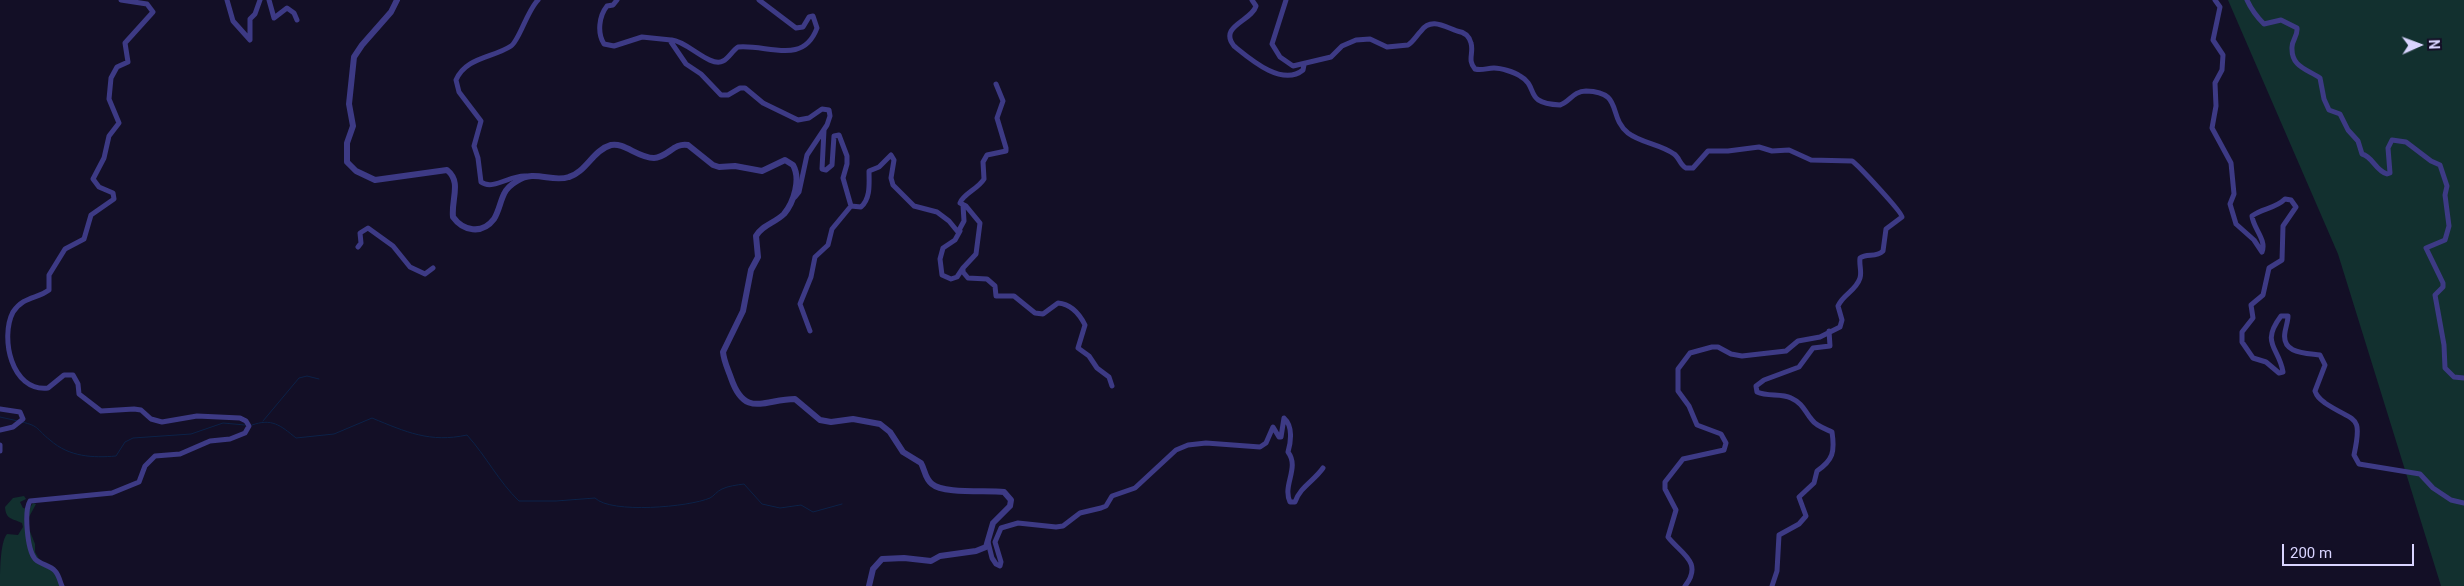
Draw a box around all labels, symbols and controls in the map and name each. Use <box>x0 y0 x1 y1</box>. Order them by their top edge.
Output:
north arrow <box>2394 20 2444 70</box>
text: N <box>2426 39 2442 50</box>
scale bar <box>2284 534 2416 566</box>
text: 200 m <box>2290 544 2332 562</box>

